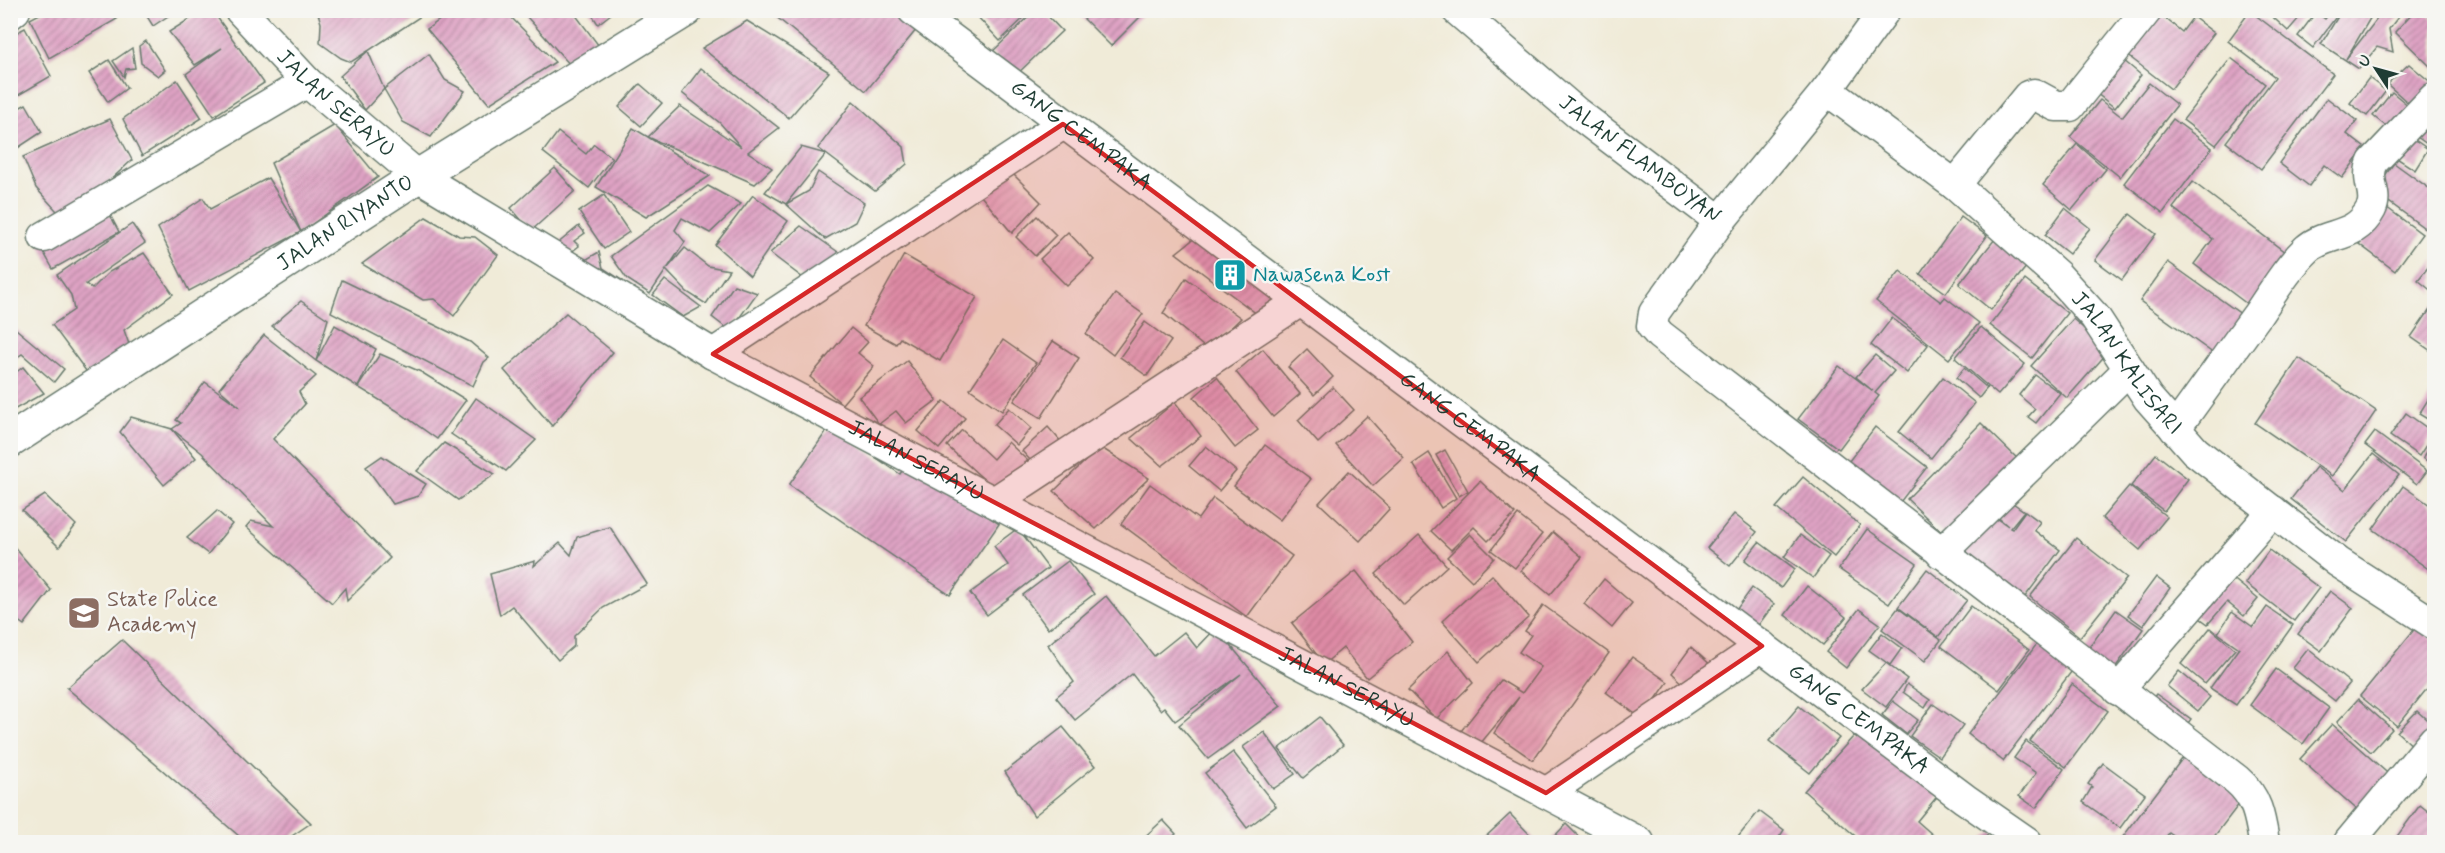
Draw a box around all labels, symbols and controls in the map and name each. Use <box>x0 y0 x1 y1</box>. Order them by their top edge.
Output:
north arrow <box>2346 39 2406 99</box>
street label: JALAN SERAYU <box>270 44 400 164</box>
text: U <box>2354 51 2377 71</box>
street label: GANG CEMPAKA <box>1005 74 1157 198</box>
street label: JALAN FLAMBOYAN <box>1552 89 1726 230</box>
street label: JALAN RIYANTO <box>272 168 419 278</box>
building icon: Nawasena Kost <box>1212 257 1248 293</box>
place label: Nawasena Kost <box>1253 261 1390 289</box>
street label: JALAN KALISARI <box>2065 286 2188 441</box>
street label: GANG CEMPAKA <box>1393 365 1546 490</box>
street label: JALAN SERAYU <box>843 414 989 508</box>
place label: State Police Academy <box>107 586 218 639</box>
school or university icon: State Police Academy <box>66 595 102 631</box>
street label: JALAN SERAYU <box>1273 640 1419 735</box>
street label: GANG CEMPAKA <box>1782 657 1935 781</box>

